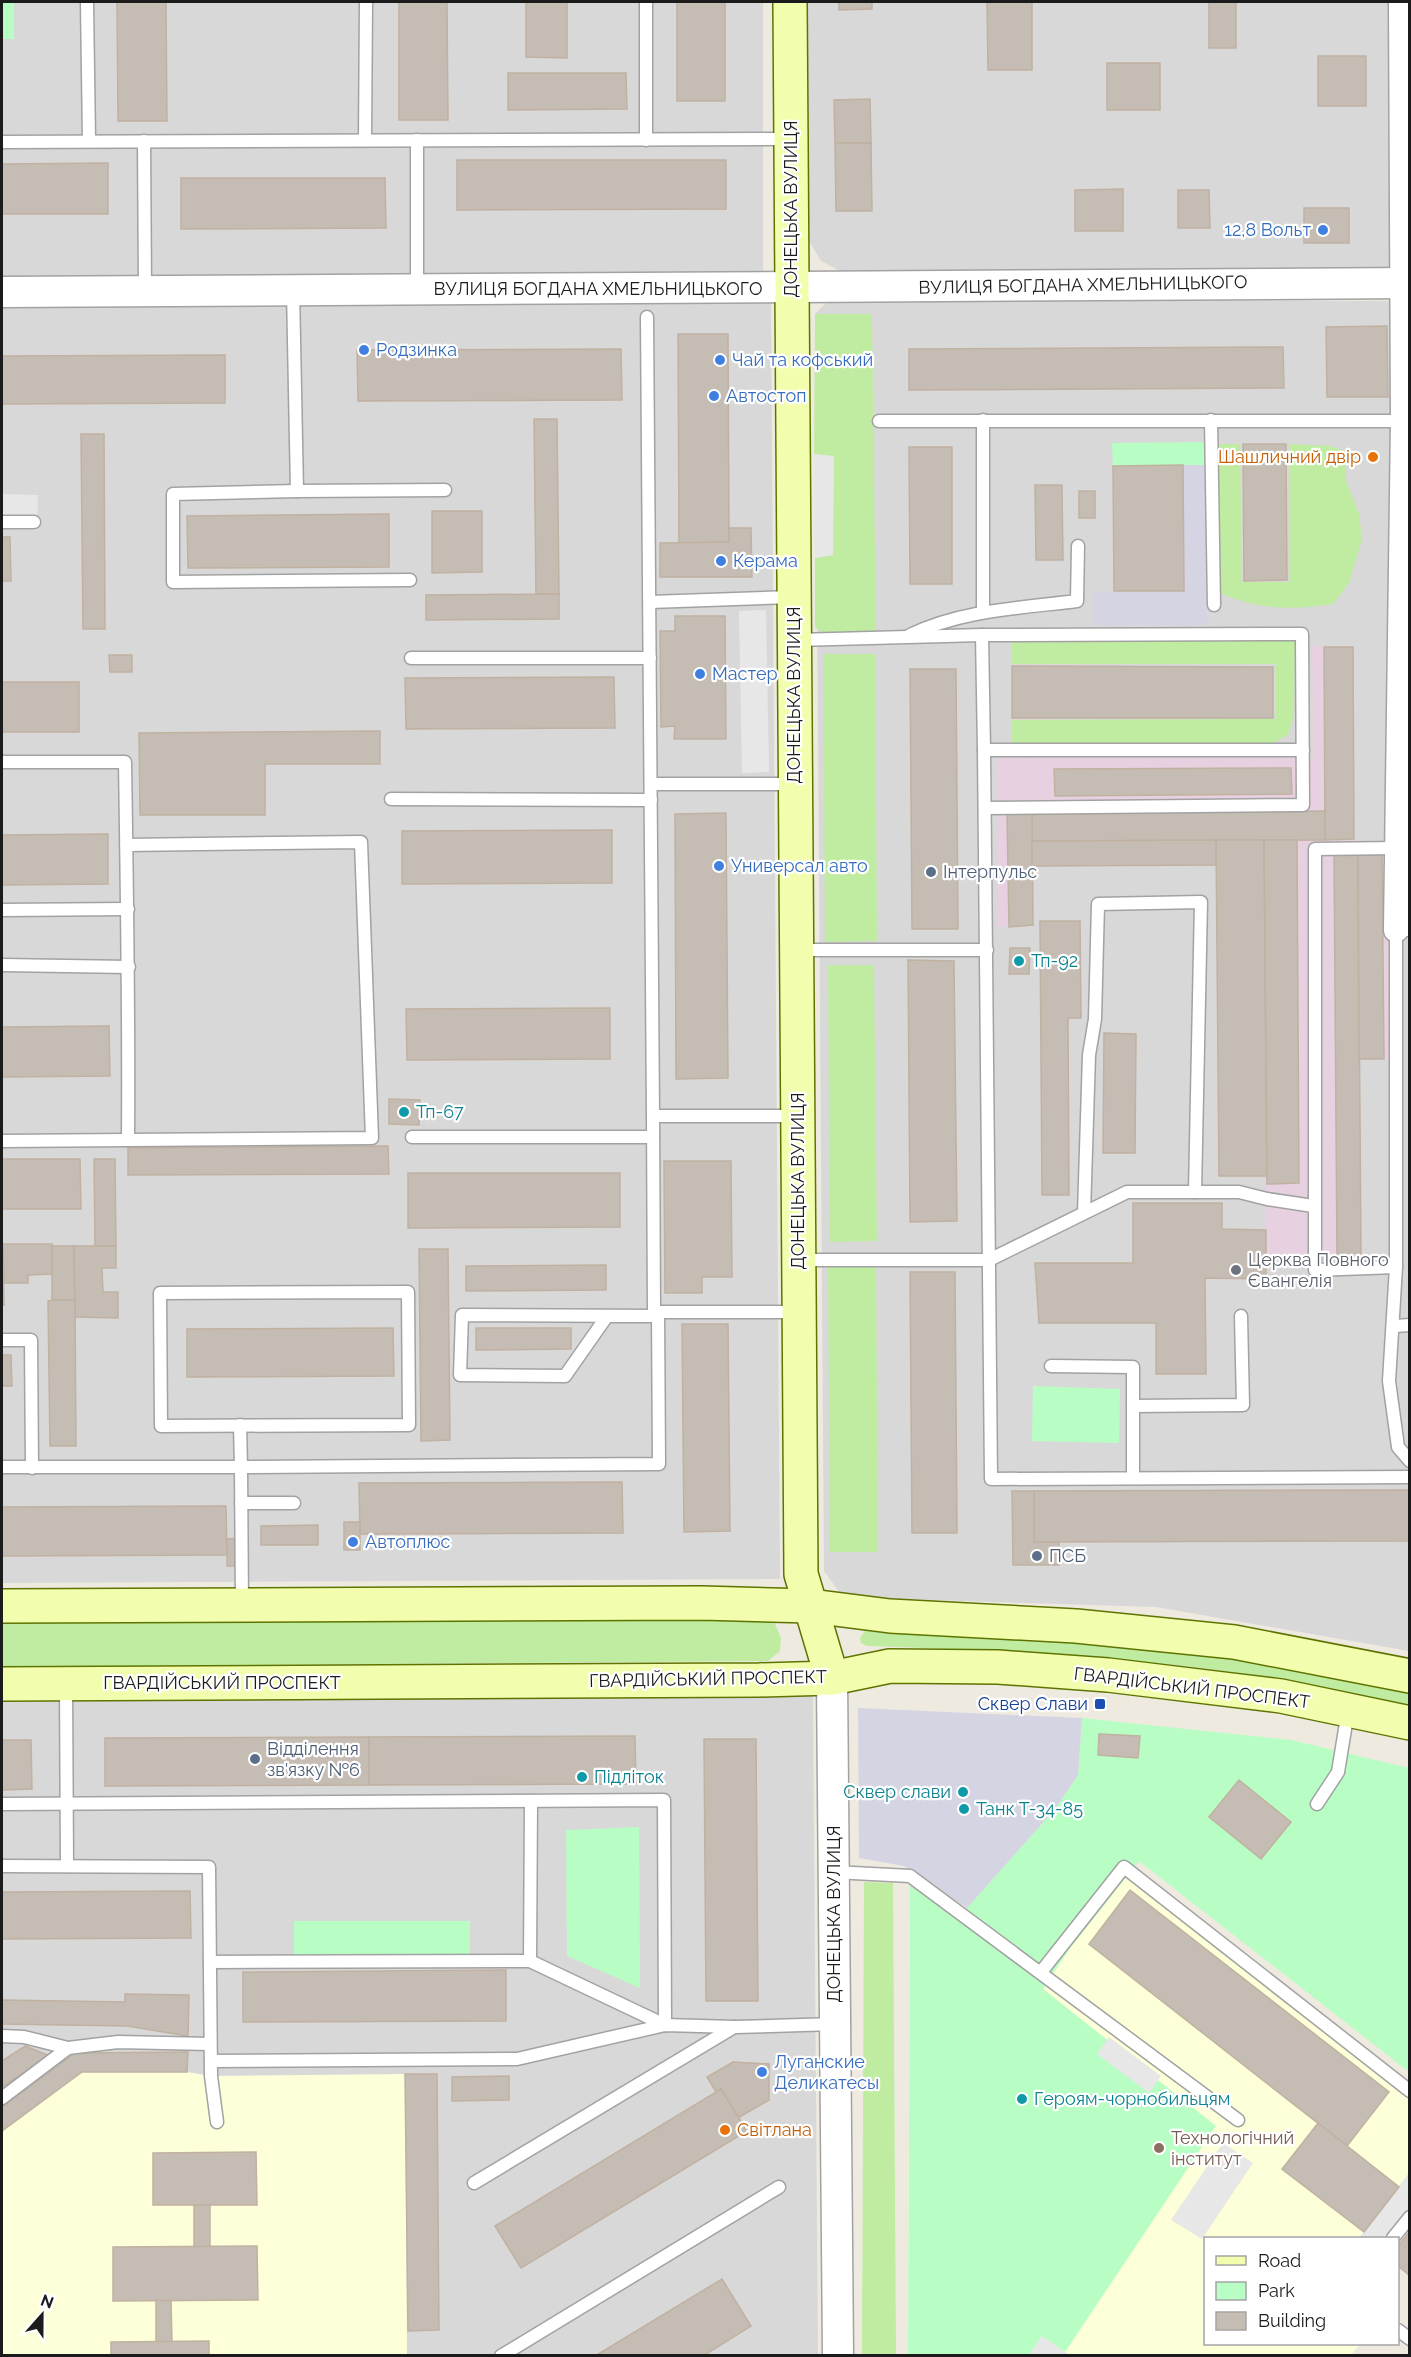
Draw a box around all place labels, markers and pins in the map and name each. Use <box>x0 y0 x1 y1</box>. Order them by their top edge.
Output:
place label: 12,8 Вольт <box>1224 219 1311 240</box>
marker: 12,8 Вольт <box>1316 223 1330 237</box>
place label: Родзинка <box>376 339 457 360</box>
marker: Родзинка <box>357 343 371 357</box>
place label: Чай та кофський <box>732 349 873 370</box>
marker: Чай та кофський <box>713 353 727 367</box>
place label: Автостоп <box>726 385 806 406</box>
marker: Автостоп <box>707 389 721 403</box>
place label: Шашличний двір <box>1218 446 1361 467</box>
marker: Шашличний двір <box>1366 450 1380 464</box>
place label: Керама <box>733 550 798 571</box>
marker: Керама <box>714 554 728 568</box>
place label: Мастер <box>712 663 778 684</box>
marker: Мастер <box>693 667 707 681</box>
place label: Универсал авто <box>731 855 868 876</box>
marker: Универсал авто <box>712 859 726 873</box>
place label: Інтерпульс <box>943 861 1037 882</box>
marker: Інтерпульс <box>924 865 938 879</box>
place label: Тп-92 <box>1031 950 1078 971</box>
marker: Тп-92 <box>1012 954 1026 968</box>
place label: Тп-67 <box>416 1101 464 1122</box>
marker: Тп-67 <box>397 1105 411 1119</box>
place label: Церква Повного Євангелія <box>1248 1249 1389 1291</box>
marker: Церква Повного Євангелія <box>1229 1263 1243 1277</box>
place label: Автоплюс <box>365 1531 451 1552</box>
marker: Автоплюс <box>346 1535 360 1549</box>
place label: ПСБ <box>1049 1545 1086 1566</box>
marker: ПСБ <box>1030 1549 1044 1563</box>
place label: Сквер Слави <box>978 1693 1088 1714</box>
marker: Сквер Слави <box>1093 1697 1107 1711</box>
place label: Відділення зв'язку №6 <box>267 1738 360 1780</box>
marker: Відділення зв'язку №6 <box>248 1752 262 1766</box>
place label: Підліток <box>594 1766 664 1787</box>
marker: Підліток <box>575 1770 589 1784</box>
place label: Сквер слави <box>843 1781 951 1802</box>
marker: Сквер слави <box>956 1785 970 1799</box>
place label: Танк Т-34-85 <box>976 1798 1083 1819</box>
marker: Танк Т-34-85 <box>957 1802 971 1816</box>
place label: Луганские Деликатесы <box>774 2051 879 2093</box>
marker: Луганские Деликатесы <box>755 2065 769 2079</box>
place label: Героям-чорнобильцям <box>1034 2088 1230 2109</box>
marker: Героям-чорнобильцям <box>1015 2092 1029 2106</box>
place label: Світлана <box>737 2119 812 2140</box>
marker: Світлана <box>718 2123 732 2137</box>
place label: Технологічний інститут <box>1171 2127 1294 2169</box>
marker: Технологічний інститут <box>1152 2141 1166 2155</box>

